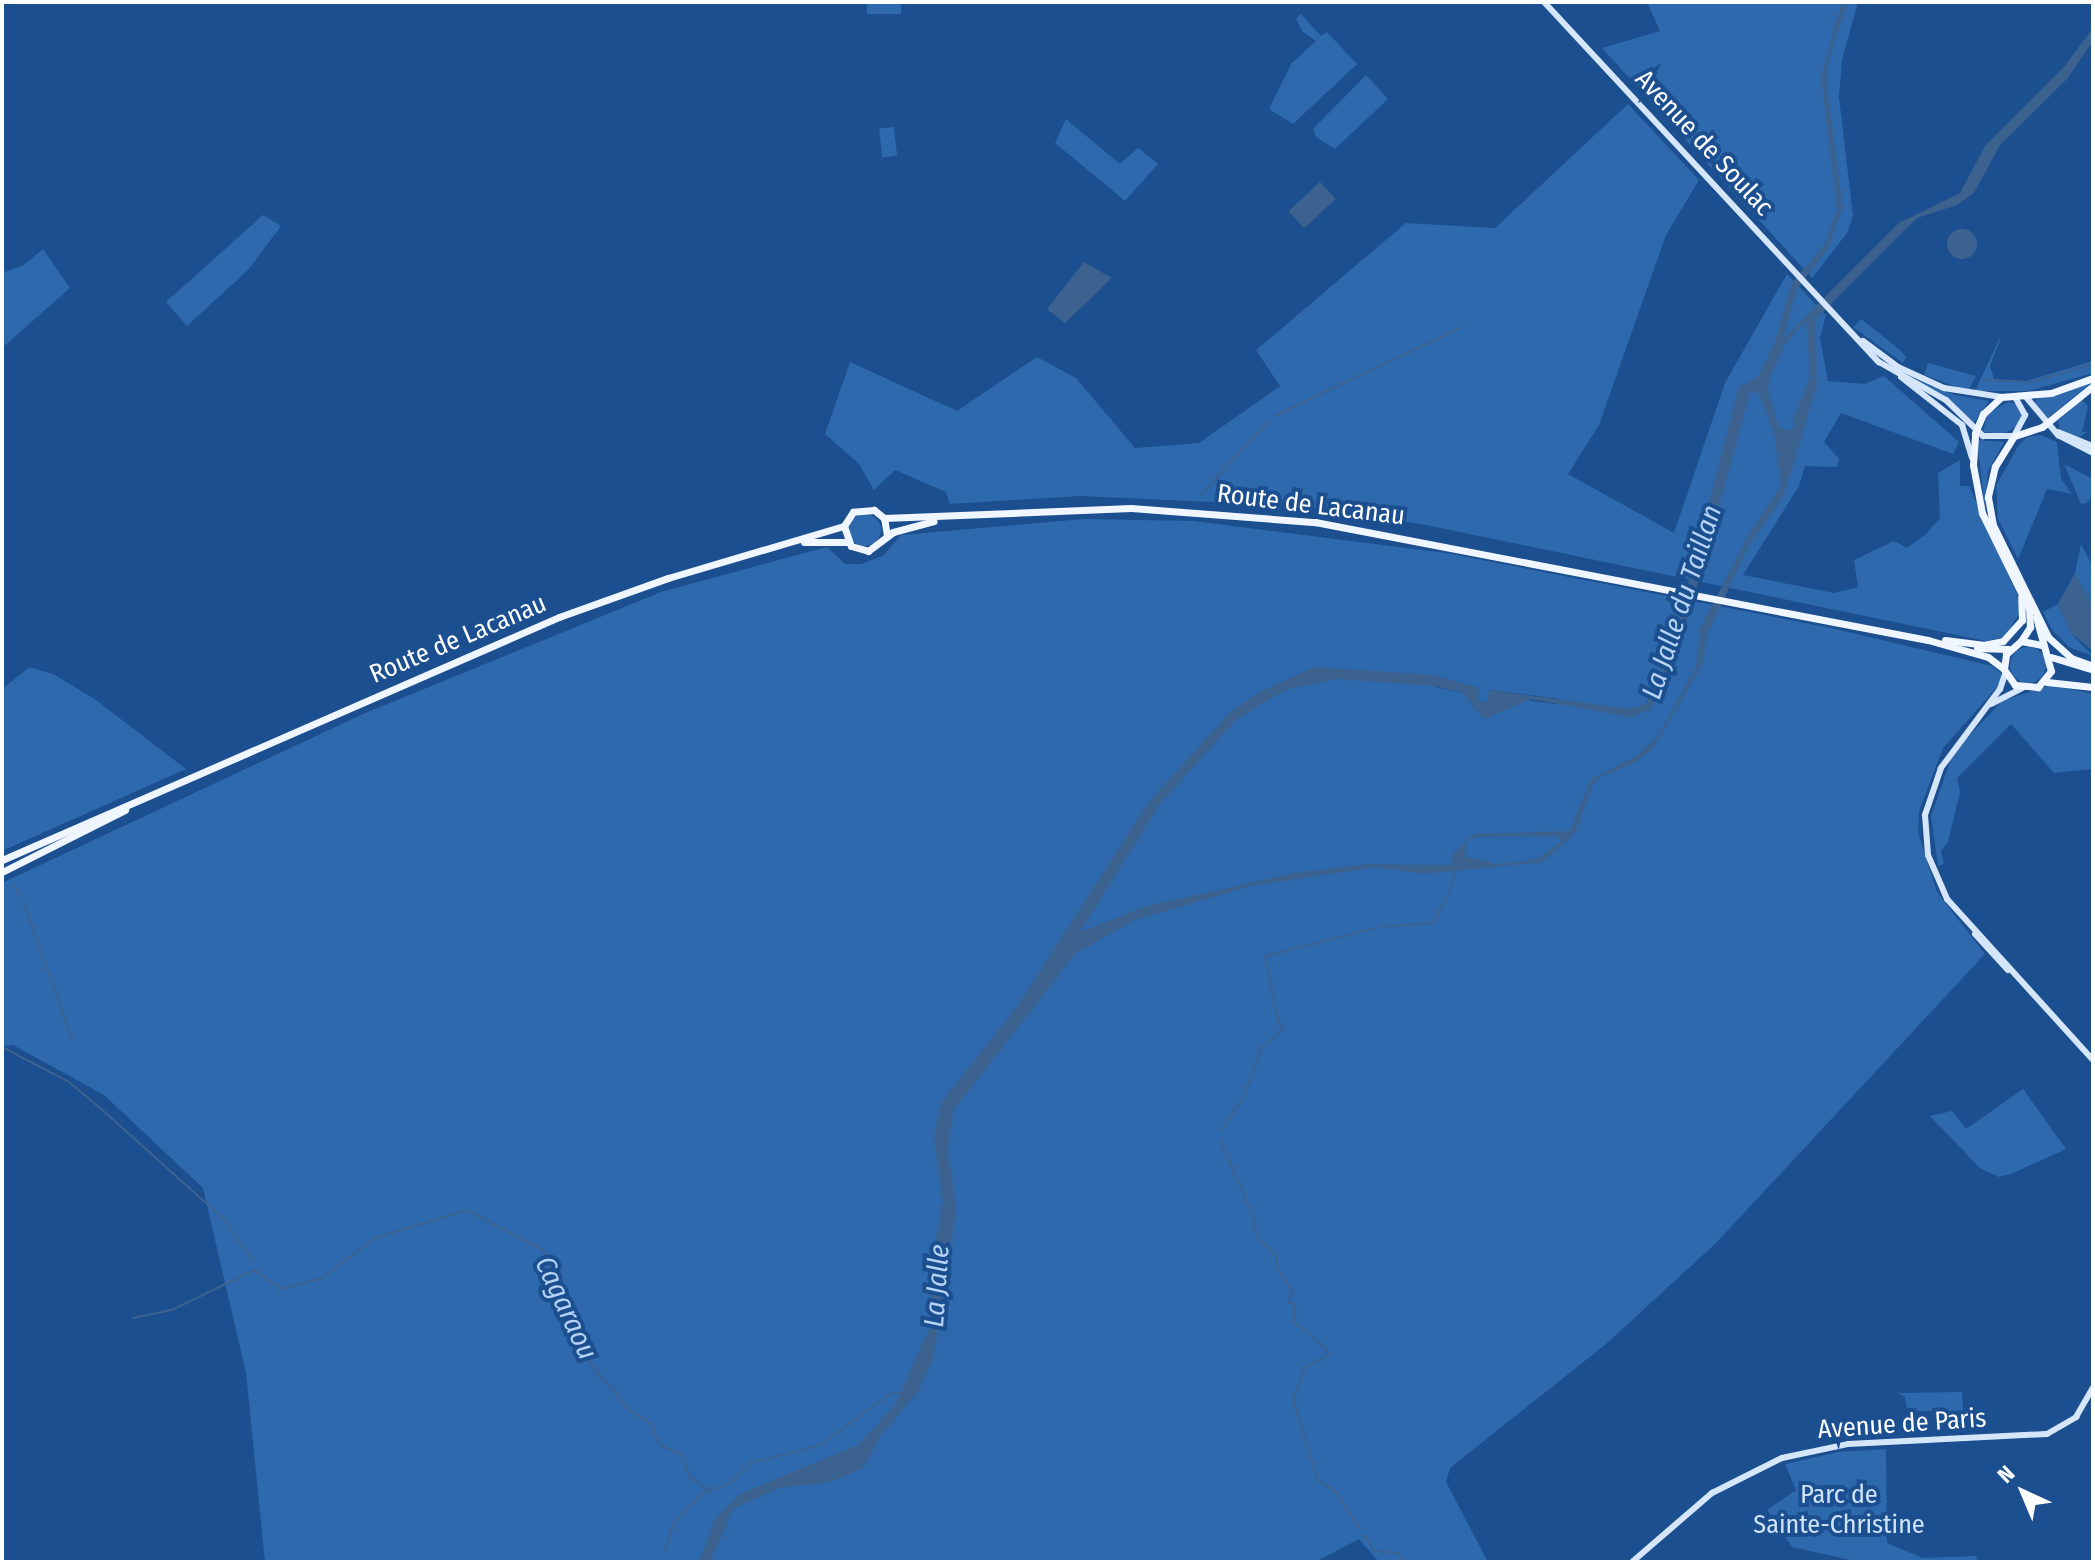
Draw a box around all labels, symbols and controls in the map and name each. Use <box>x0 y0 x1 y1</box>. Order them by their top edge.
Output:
street label: Avenue de Soulac <box>1629 64 1779 222</box>
street label: Route de Lacanau <box>1215 478 1407 532</box>
water label: La Jalle du Taillan <box>1635 501 1729 703</box>
street label: Route de Lacanau <box>365 588 551 690</box>
water label: La Jalle <box>917 1244 957 1328</box>
water label: Cagaraou <box>528 1251 604 1365</box>
street label: Avenue de Paris <box>1817 1403 1987 1445</box>
north arrow <box>1983 1452 2063 1532</box>
text: N <box>1992 1460 2020 1489</box>
park label: Parc de Sainte-Christine <box>1753 1479 1925 1540</box>

